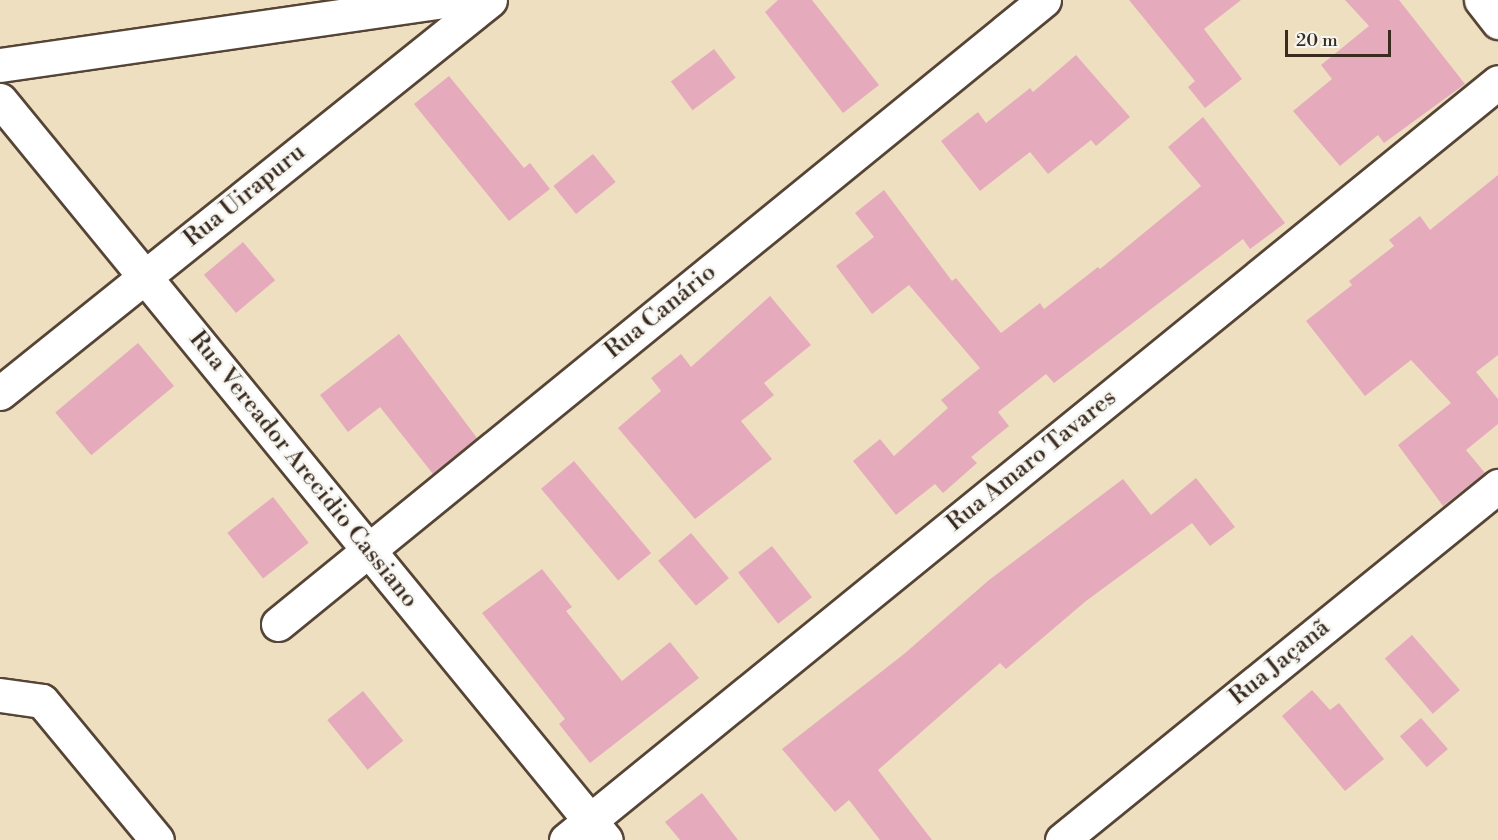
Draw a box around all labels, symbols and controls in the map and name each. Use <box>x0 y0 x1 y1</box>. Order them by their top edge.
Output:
scale bar <box>1288 18 1394 56</box>
text: 20 m <box>1296 29 1338 52</box>
street label: Rua Uirapuru <box>179 138 311 254</box>
street label: Rua Canário <box>600 258 722 366</box>
street label: Rua Vereador Arecidio Cassiano <box>182 326 424 614</box>
street label: Rua Amaro Tavares <box>941 384 1123 538</box>
street label: Rua Jaçanã <box>1224 614 1336 712</box>

